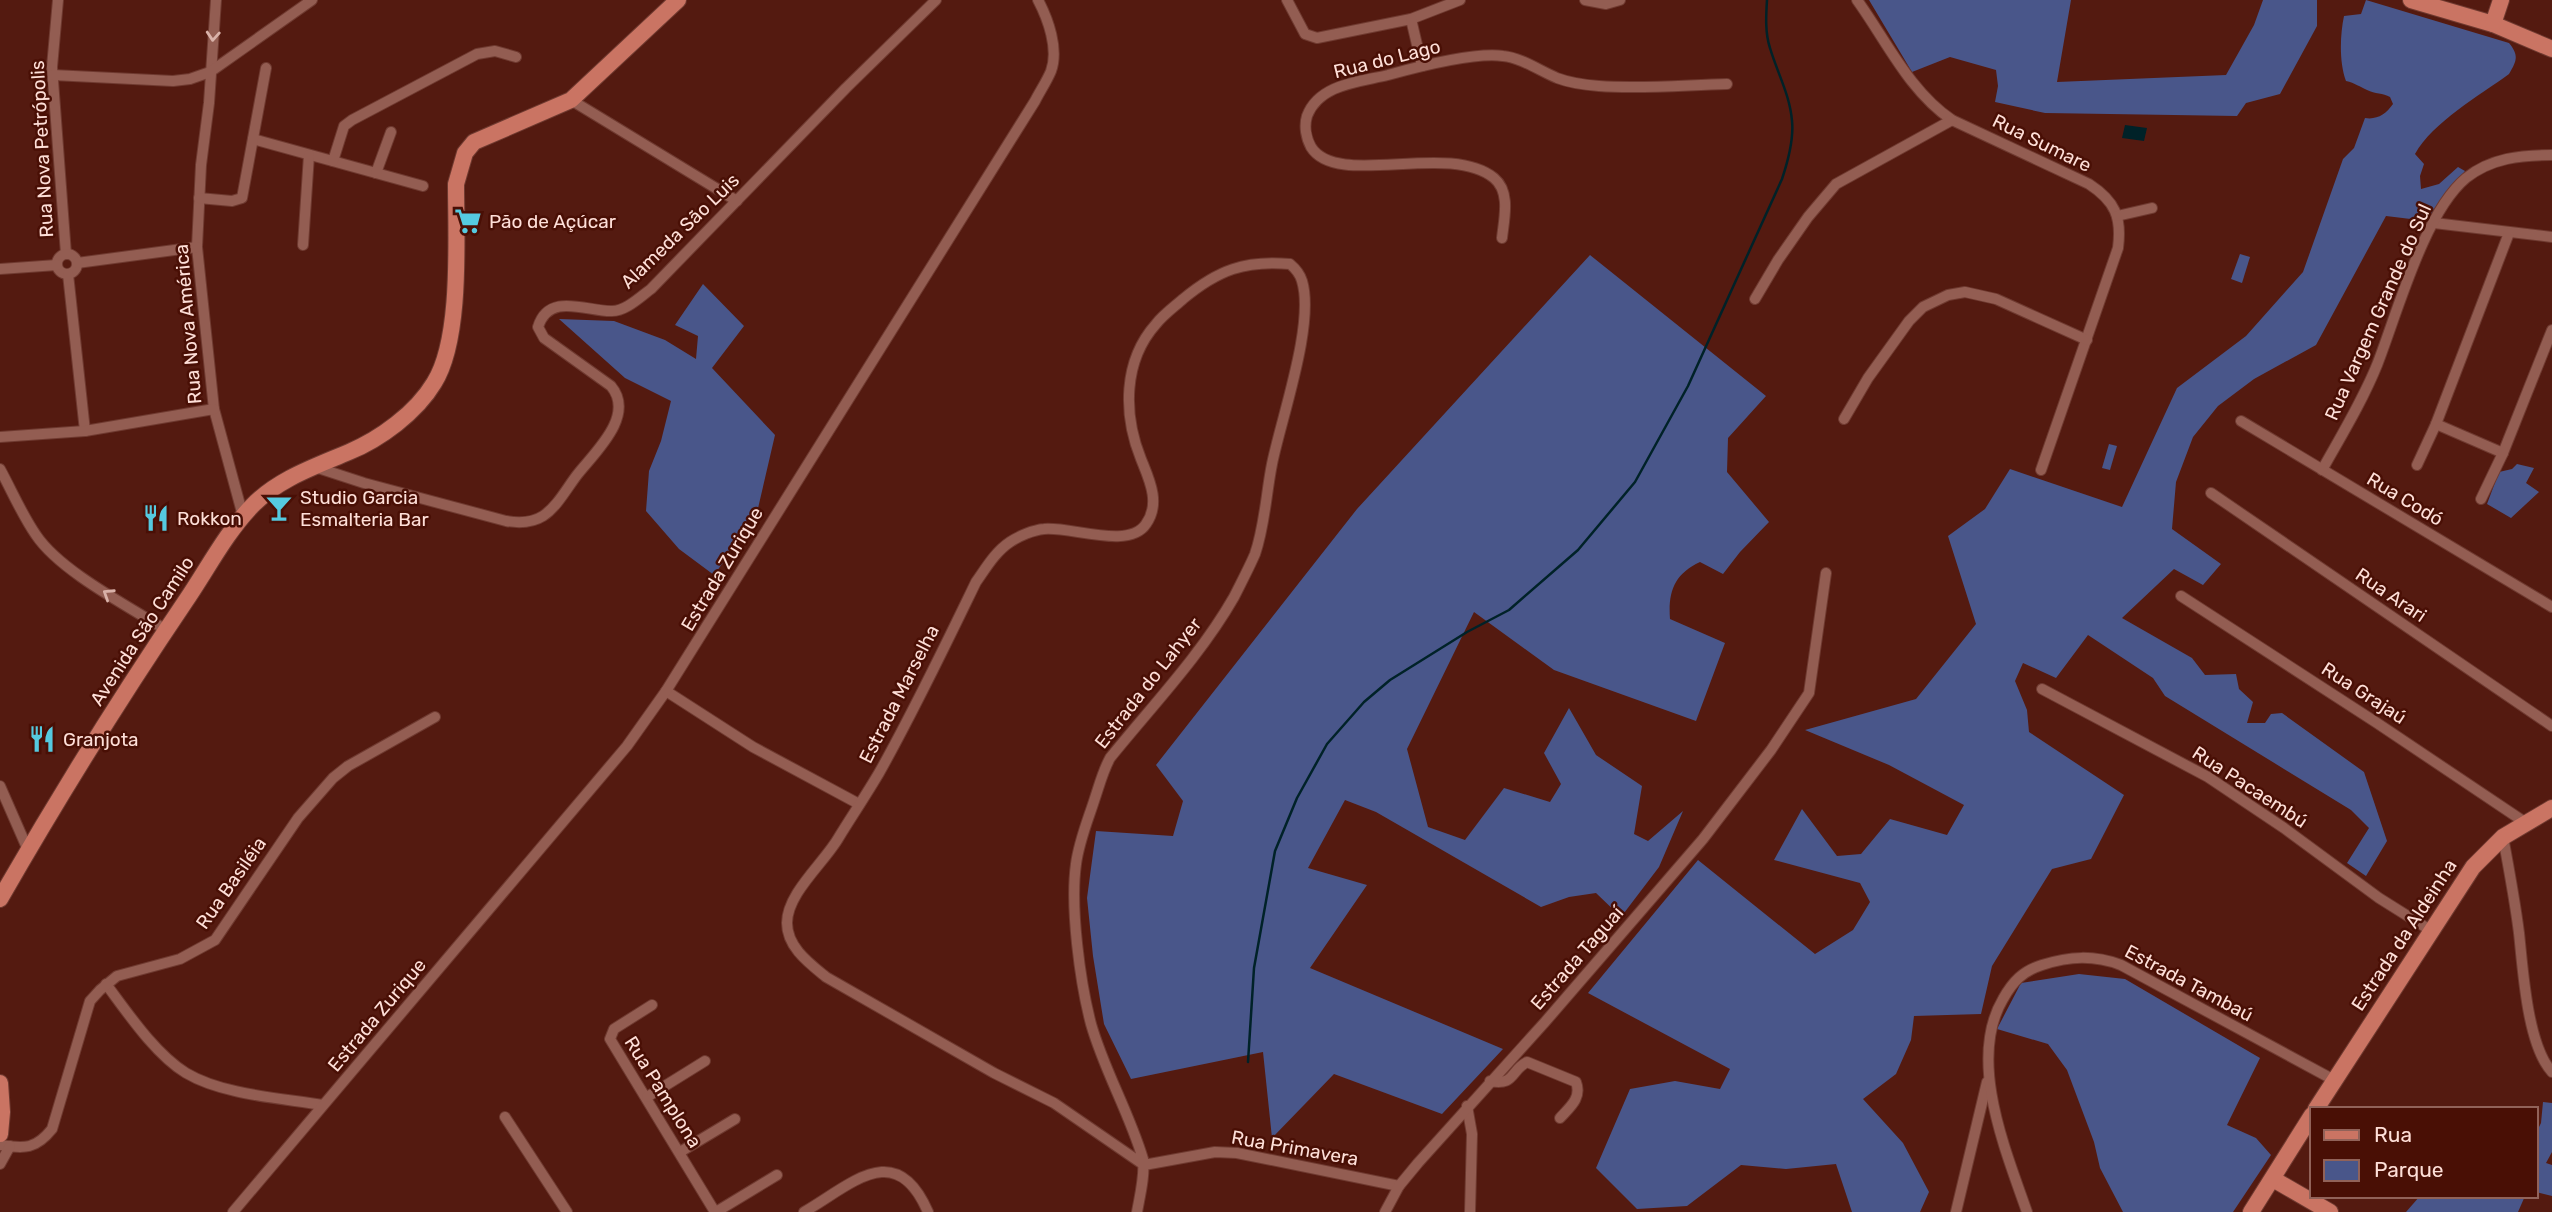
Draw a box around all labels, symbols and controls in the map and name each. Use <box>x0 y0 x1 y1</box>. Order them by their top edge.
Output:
one-way arrow <box>206 31 221 42</box>
street label: Rua do Lago <box>1331 35 1443 83</box>
street label: Rua Nova Petrópolis <box>26 60 58 238</box>
street label: Rua Sumare <box>1989 109 2095 177</box>
street label: Alameda São Luis <box>616 169 744 293</box>
street label: Rua Vargem Grande do Sul <box>2320 200 2436 424</box>
supermarket icon: Pão de Açúcar <box>453 206 483 236</box>
place label: Pão de Açúcar <box>489 210 617 233</box>
street label: Rua Nova América <box>170 243 206 405</box>
street label: Rua Codó <box>2363 467 2447 531</box>
place label: Studio Garcia Esmalteria Bar <box>300 486 429 531</box>
bar icon: Studio Garcia Esmalteria Bar <box>264 493 294 523</box>
restaurant icon: Rokkon <box>141 503 171 533</box>
street label: Estrada Zurique <box>676 503 768 635</box>
place label: Rokkon <box>177 507 242 530</box>
street label: Avenida São Camilo <box>85 552 199 710</box>
street label: Rua Arari <box>2351 563 2431 627</box>
one-way arrow <box>103 589 116 602</box>
street label: Estrada do Lahyer <box>1090 612 1207 753</box>
street label: Estrada Marselha <box>854 621 944 767</box>
street label: Rua Grajaú <box>2317 657 2411 729</box>
restaurant icon: Granjota <box>27 724 57 754</box>
place label: Granjota <box>63 728 139 751</box>
street label: Rua Pacaembú <box>2188 741 2312 833</box>
street label: Rua Basiléia <box>191 833 271 933</box>
street label: Estrada da Aldeinha <box>2346 855 2462 1015</box>
street label: Estrada Taguaí <box>1526 900 1629 1015</box>
street label: Estrada Tambaú <box>2121 940 2257 1026</box>
street label: Estrada Zurique <box>323 954 431 1076</box>
street label: Rua Pamplona <box>620 1032 706 1152</box>
legend <box>2310 1107 2538 1198</box>
text: Rua <box>2374 1122 2412 1147</box>
street label: Rua Primavera <box>1230 1126 1360 1170</box>
text: Parque <box>2374 1157 2444 1182</box>

